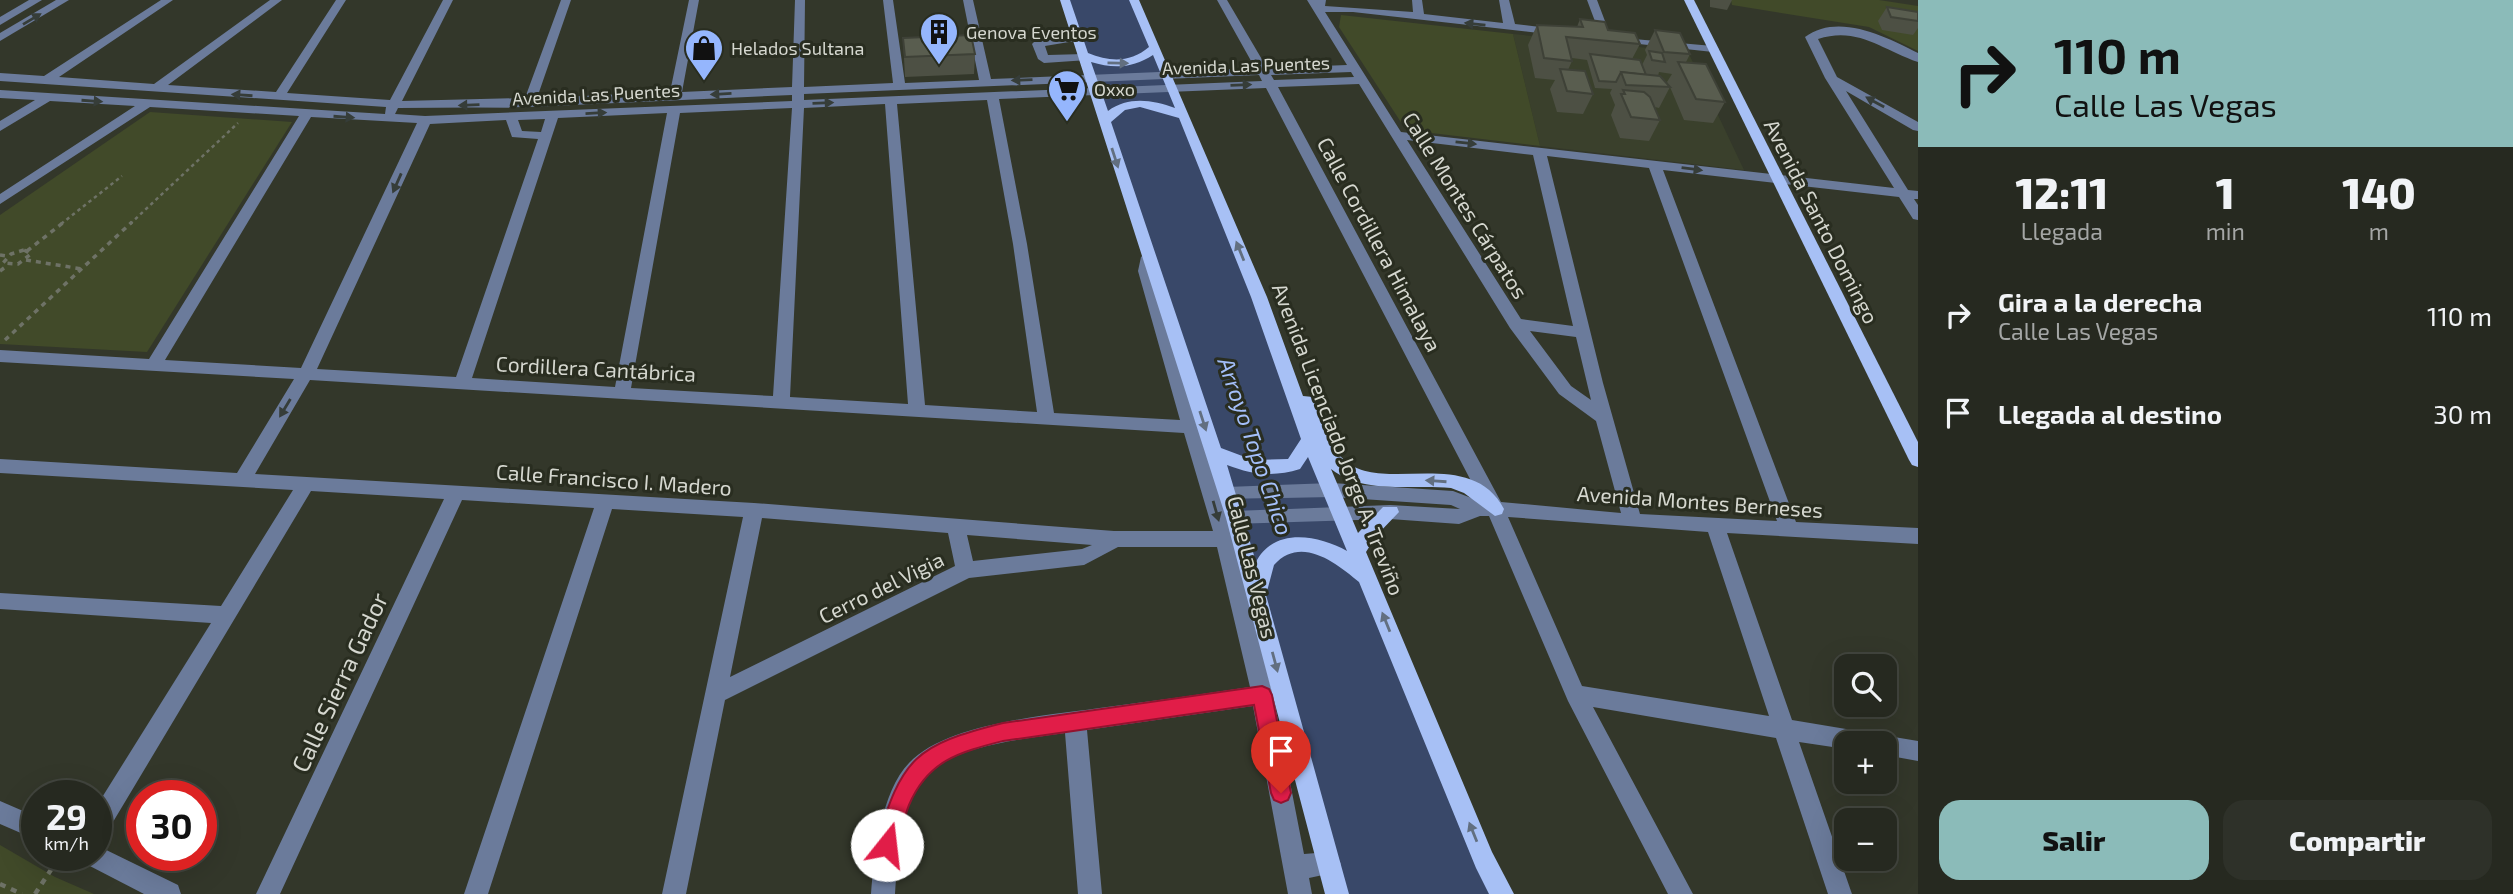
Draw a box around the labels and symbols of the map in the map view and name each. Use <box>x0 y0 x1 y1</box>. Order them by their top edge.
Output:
building icon: Genova Eventos <box>918 11 960 66</box>
one-way arrow <box>22 13 41 25</box>
one-way arrow <box>1464 18 1486 29</box>
place label: Genova Eventos <box>966 21 1097 43</box>
shop icon: Helados Sultana <box>683 27 725 82</box>
place label: Helados Sultana <box>731 37 864 59</box>
street label: Avenida Las Puentes <box>1162 51 1330 79</box>
one-way arrow <box>1108 57 1130 69</box>
supermarket icon: Oxxo <box>1046 68 1088 123</box>
one-way arrow <box>1011 74 1033 85</box>
place label: Oxxo <box>1094 78 1135 100</box>
street label: Avenida Las Puentes <box>512 79 680 109</box>
one-way arrow <box>1230 79 1252 90</box>
one-way arrow <box>231 89 253 100</box>
one-way arrow <box>710 89 732 100</box>
one-way arrow <box>82 96 104 107</box>
one-way arrow <box>1865 96 1884 108</box>
one-way arrow <box>812 98 834 109</box>
one-way arrow <box>458 99 480 111</box>
street label: Calle Montes Cárpatos <box>1398 107 1534 303</box>
one-way arrow <box>585 108 607 119</box>
one-way arrow <box>333 112 355 123</box>
street label: Avenida Santo Domingo <box>1760 115 1884 327</box>
street label: Calle Cordillera Himalaya <box>1313 133 1447 355</box>
one-way arrow <box>1455 137 1477 148</box>
one-way arrow <box>1110 148 1121 169</box>
one-way arrow <box>1681 164 1703 175</box>
one-way arrow <box>391 172 402 193</box>
one-way arrow <box>1234 240 1245 261</box>
street label: Avenida Licenciado Jorge A. Treviño <box>1268 280 1410 598</box>
street label: Cordillera Cantábrica <box>495 350 697 386</box>
water label: Arroyo Topo Chico <box>1212 353 1300 539</box>
one-way arrow <box>279 399 291 418</box>
one-way arrow <box>1198 410 1209 431</box>
street label: Calle Francisco I. Madero <box>495 458 733 500</box>
one-way arrow <box>1425 475 1447 486</box>
street label: Avenida Montes Berneses <box>1576 480 1824 522</box>
street label: Calle Las Vegas <box>1223 493 1283 641</box>
one-way arrow <box>1212 500 1222 521</box>
street label: Cerro del Vigia <box>814 546 948 628</box>
street label: Calle Sierra Gador <box>285 587 393 776</box>
one-way arrow <box>1381 611 1392 632</box>
one-way arrow <box>1270 651 1281 673</box>
pin <box>1251 721 1311 793</box>
speed limit sign: 30 <box>126 780 217 871</box>
position arrow <box>850 808 924 882</box>
one-way arrow <box>1467 822 1478 843</box>

